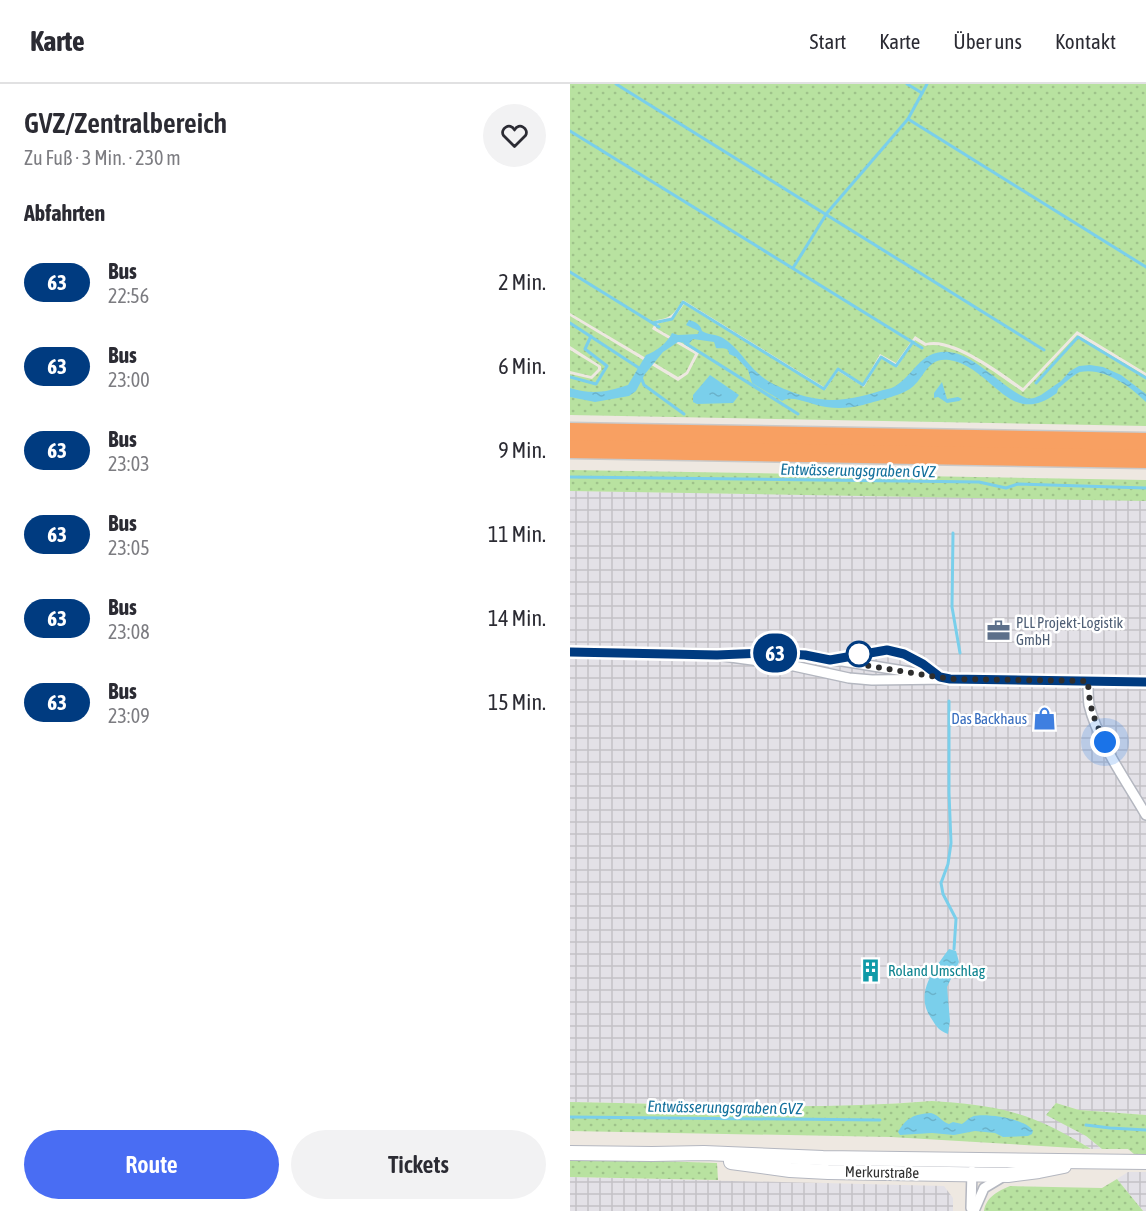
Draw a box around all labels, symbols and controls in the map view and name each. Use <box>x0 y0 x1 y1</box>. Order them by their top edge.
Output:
text: Karte <box>30 25 85 57</box>
text: Start <box>810 29 846 53</box>
text: Karte <box>879 29 920 53</box>
text: Über uns <box>953 29 1022 53</box>
text: Kontakt <box>1055 29 1116 53</box>
button: heart <box>483 104 546 167</box>
text: GVZ/Zentralbereich <box>24 107 227 139</box>
text: Zu Fuß · 3 Min. · 230 m <box>24 146 181 169</box>
text: Abfahrten <box>24 200 105 226</box>
text: Bus <box>108 258 137 284</box>
text: 2 Min. <box>498 269 546 295</box>
text: 63 <box>47 270 67 294</box>
text: 22:56 <box>108 284 149 307</box>
text: Bus <box>108 342 137 368</box>
text: 6 Min. <box>498 353 546 379</box>
text: 63 <box>47 354 67 378</box>
text: 23:00 <box>108 368 150 391</box>
text: Bus <box>108 426 137 452</box>
text: 9 Min. <box>498 437 546 463</box>
text: 63 <box>47 438 67 462</box>
text: 23:03 <box>108 452 150 475</box>
water label: Entwässerungsgraben GVZ <box>780 460 937 481</box>
text: Bus <box>108 510 137 536</box>
text: 11 Min. <box>488 521 546 547</box>
text: 63 <box>47 522 67 546</box>
text: 23:05 <box>108 536 150 559</box>
text: Bus <box>108 594 137 620</box>
text: 14 Min. <box>488 605 546 631</box>
text: 63 <box>47 606 67 630</box>
place label: PLL Projekt-Logistik GmbH <box>1016 614 1124 648</box>
office icon: PLL Projekt-Logistik GmbH <box>985 618 1011 644</box>
text: 23:08 <box>108 620 150 643</box>
line badge: 63 <box>748 634 802 672</box>
text: 63 <box>765 641 785 665</box>
unlabelled marker <box>846 641 872 667</box>
text: Bus <box>108 678 137 704</box>
text: 15 Min. <box>488 689 546 715</box>
text: 63 <box>47 690 67 714</box>
text: 23:09 <box>108 704 150 727</box>
shop icon: Das Backhaus <box>1032 705 1058 731</box>
place label: Das Backhaus <box>951 710 1027 727</box>
your location <box>1090 727 1120 757</box>
building icon: Roland Umschlag <box>857 957 883 983</box>
place label: Roland Umschlag <box>888 962 986 979</box>
water label: Entwässerungsgraben GVZ <box>647 1097 804 1118</box>
button: Route <box>24 1130 279 1199</box>
button: Tickets <box>291 1130 546 1199</box>
street label: Merkurstraße <box>845 1163 919 1181</box>

